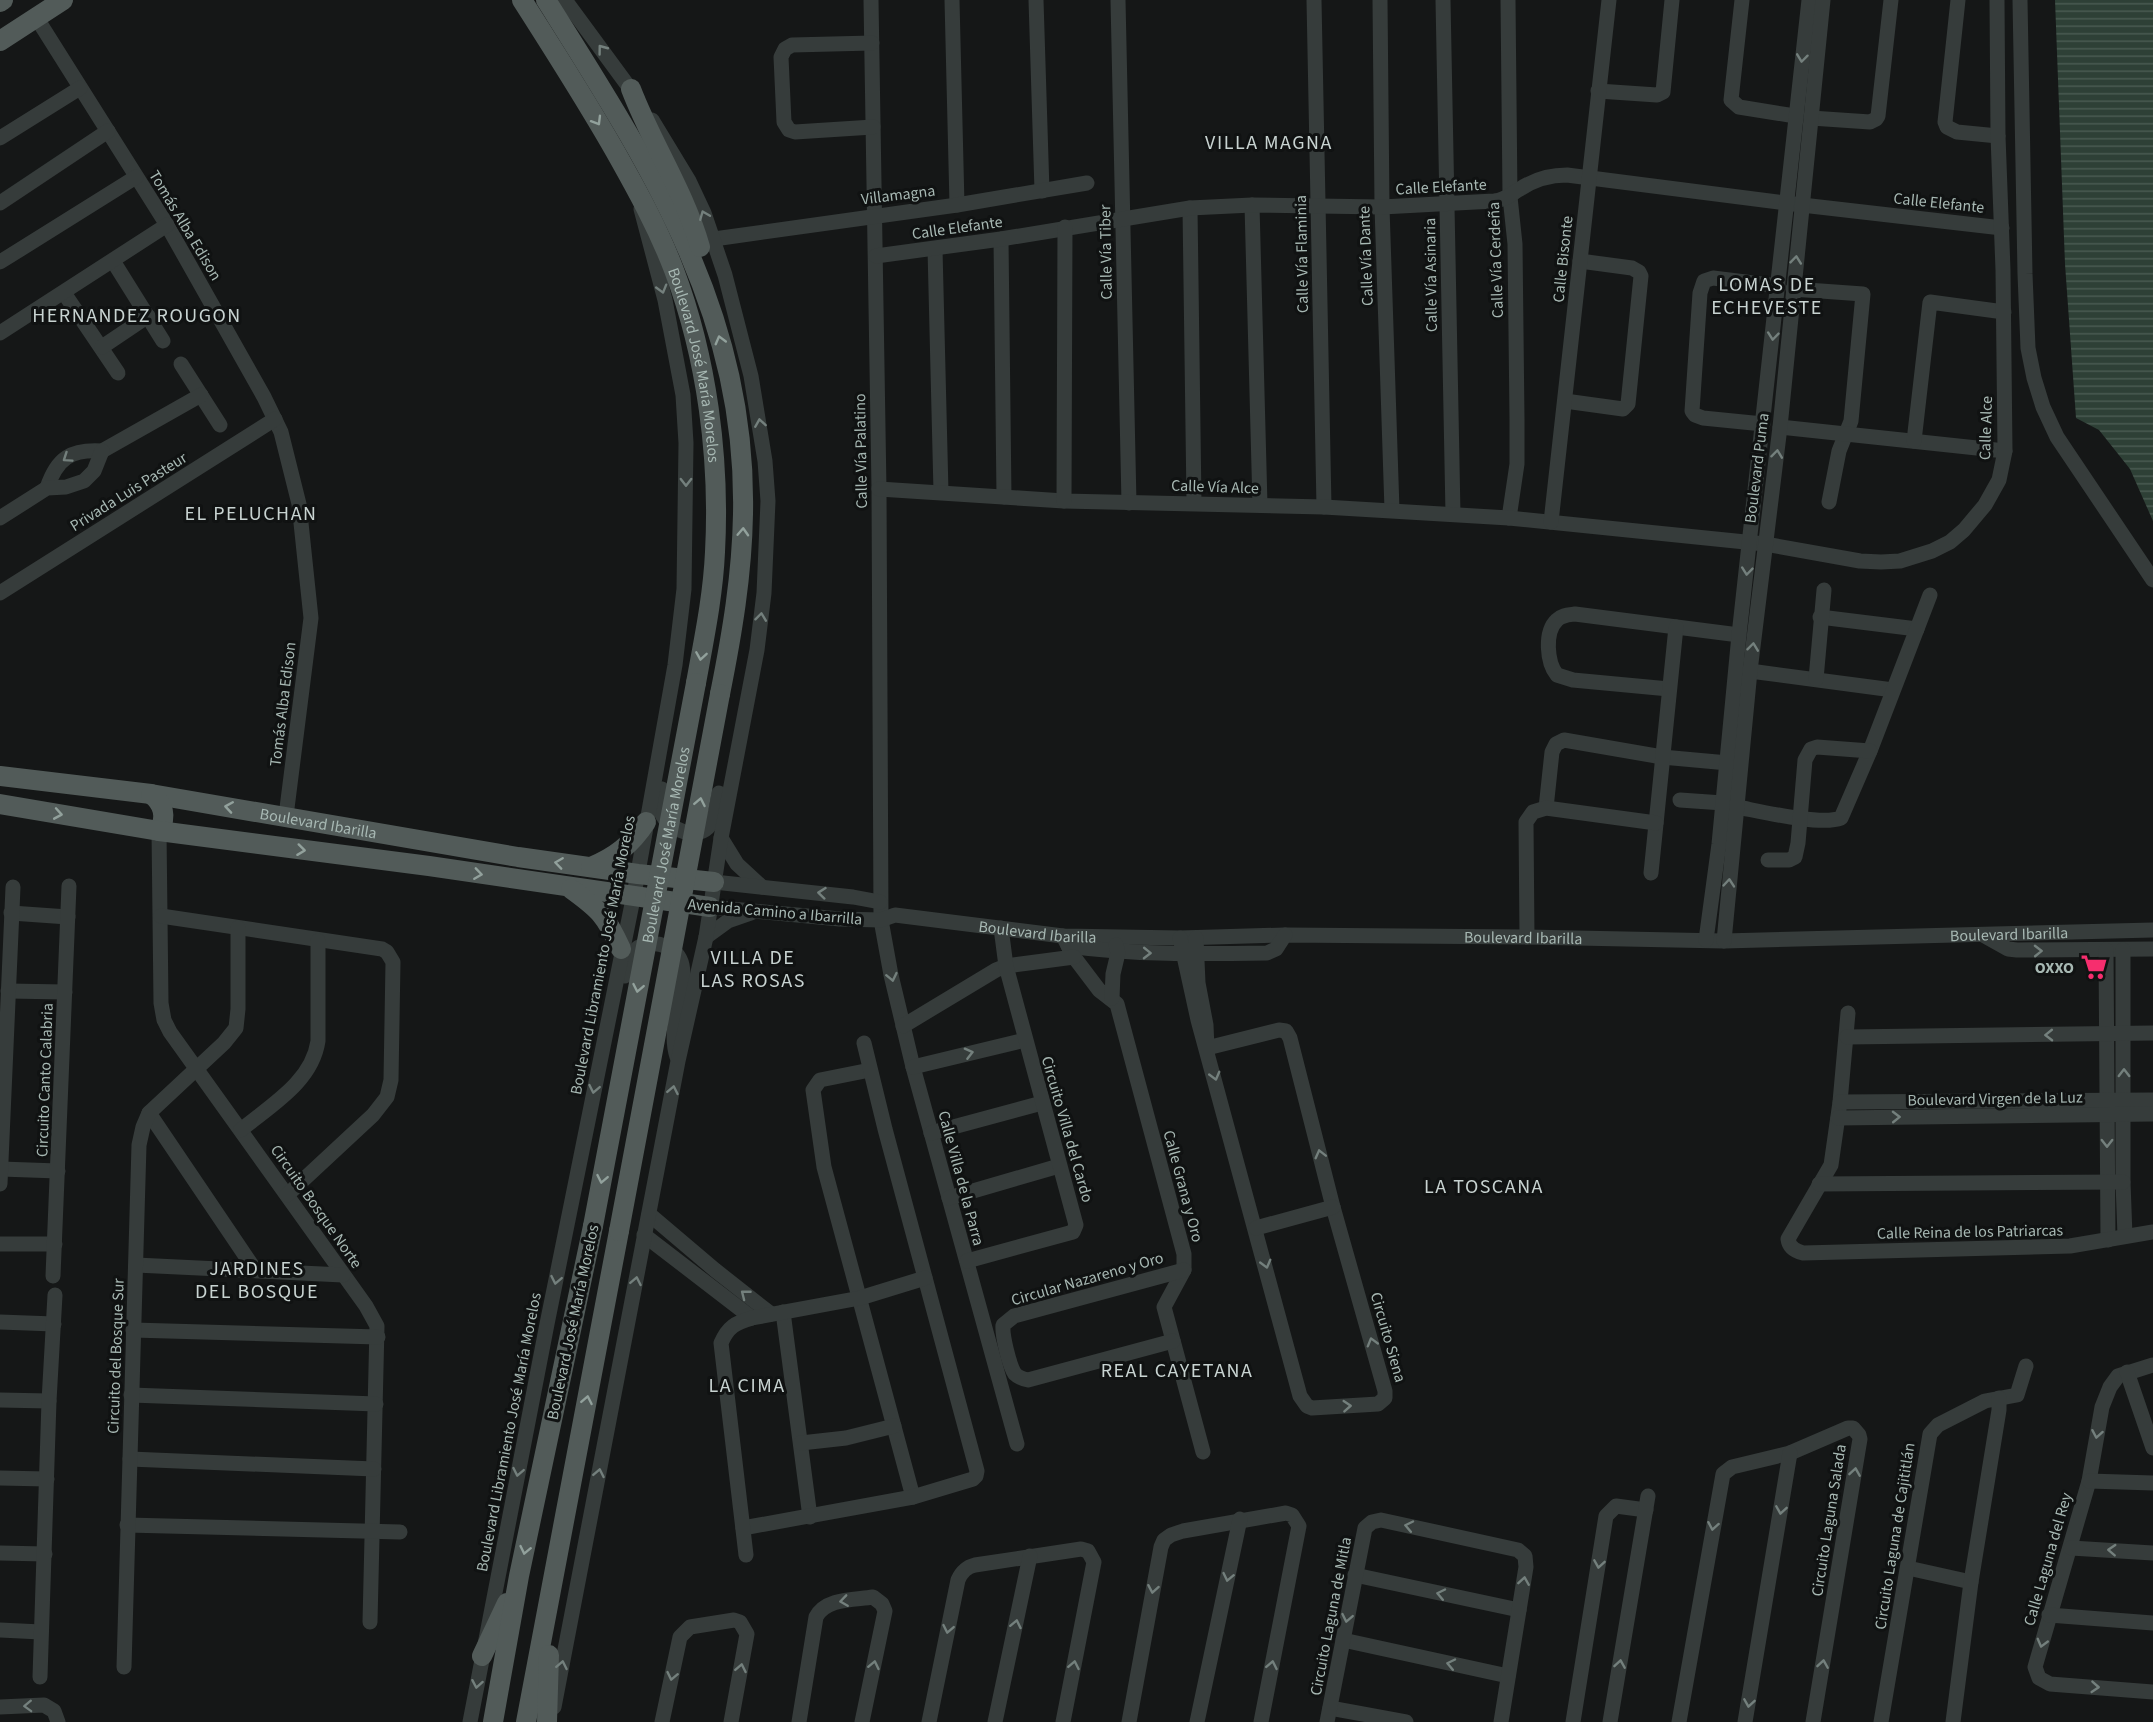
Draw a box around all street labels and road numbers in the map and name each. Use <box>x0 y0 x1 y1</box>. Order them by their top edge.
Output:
street label: Tomás Alba Edison <box>143 166 227 285</box>
street label: Calle Elefante <box>1395 174 1487 200</box>
street label: Villamagna <box>860 180 936 210</box>
street label: Calle Elefante <box>1892 187 1985 219</box>
street label: Calle Vía Flaminia <box>1290 195 1314 313</box>
street label: Calle Vía Cerdeña <box>1483 201 1509 318</box>
street label: Calle Vía Tiber <box>1094 204 1118 300</box>
street label: Calle Vía Dante <box>1353 206 1379 306</box>
street label: Calle Elefante <box>910 211 1004 245</box>
street label: Calle Bisonte <box>1548 215 1578 304</box>
street label: Calle Vía Asinaria <box>1419 218 1443 332</box>
street label: Boulevard José María Morelos <box>662 265 724 464</box>
street label: Calle Vía Palatino <box>849 393 873 509</box>
street label: Calle Alce <box>1974 396 1998 460</box>
street label: Boulevard Puma <box>1739 412 1775 524</box>
street label: Privada Luis Pasteur <box>66 447 192 537</box>
street label: Calle Vía Alce <box>1171 474 1259 500</box>
street label: Tomás Alba Edison <box>264 641 302 768</box>
street label: Boulevard José María Morelos <box>637 745 696 945</box>
street label: Boulevard Ibarilla <box>258 803 379 845</box>
street label: Boulevard Libramiento José María Morelos <box>565 813 641 1097</box>
street label: Avenida Camino a Ibarrilla <box>687 893 863 931</box>
street label: Boulevard Ibarilla <box>977 916 1097 949</box>
street label: Boulevard Ibarilla <box>1950 922 2069 947</box>
street label: Boulevard Ibarilla <box>1464 926 1583 950</box>
street label: Circuito Canto Calabria <box>31 1003 59 1157</box>
street label: Circuito Villa del Cardo <box>1036 1054 1098 1205</box>
street label: Boulevard Virgen de la Luz <box>1907 1086 2083 1112</box>
street label: Calle Villa de la Parra <box>932 1108 990 1248</box>
street label: Calle Grana y Oro <box>1158 1128 1209 1245</box>
street label: Circuito Bosque Norte <box>265 1140 367 1273</box>
street label: Calle Reina de los Patriarcas <box>1877 1219 2064 1245</box>
street label: Boulevard José María Morelos <box>542 1222 605 1422</box>
street label: Circular Nazareno y Oro <box>1008 1247 1166 1311</box>
street label: Circuito del Bosque Sur <box>102 1277 130 1434</box>
street label: Boulevard Libramiento José María Morelos <box>471 1290 547 1574</box>
street label: Circuito Siena <box>1365 1290 1411 1385</box>
street label: Circuito Laguna de Cajititlán <box>1869 1441 1921 1631</box>
street label: Circuito Laguna Salada <box>1806 1442 1852 1598</box>
street label: Calle Laguna del Rey <box>2018 1490 2078 1628</box>
street label: Circuito Laguna de Mitla <box>1305 1535 1357 1697</box>

